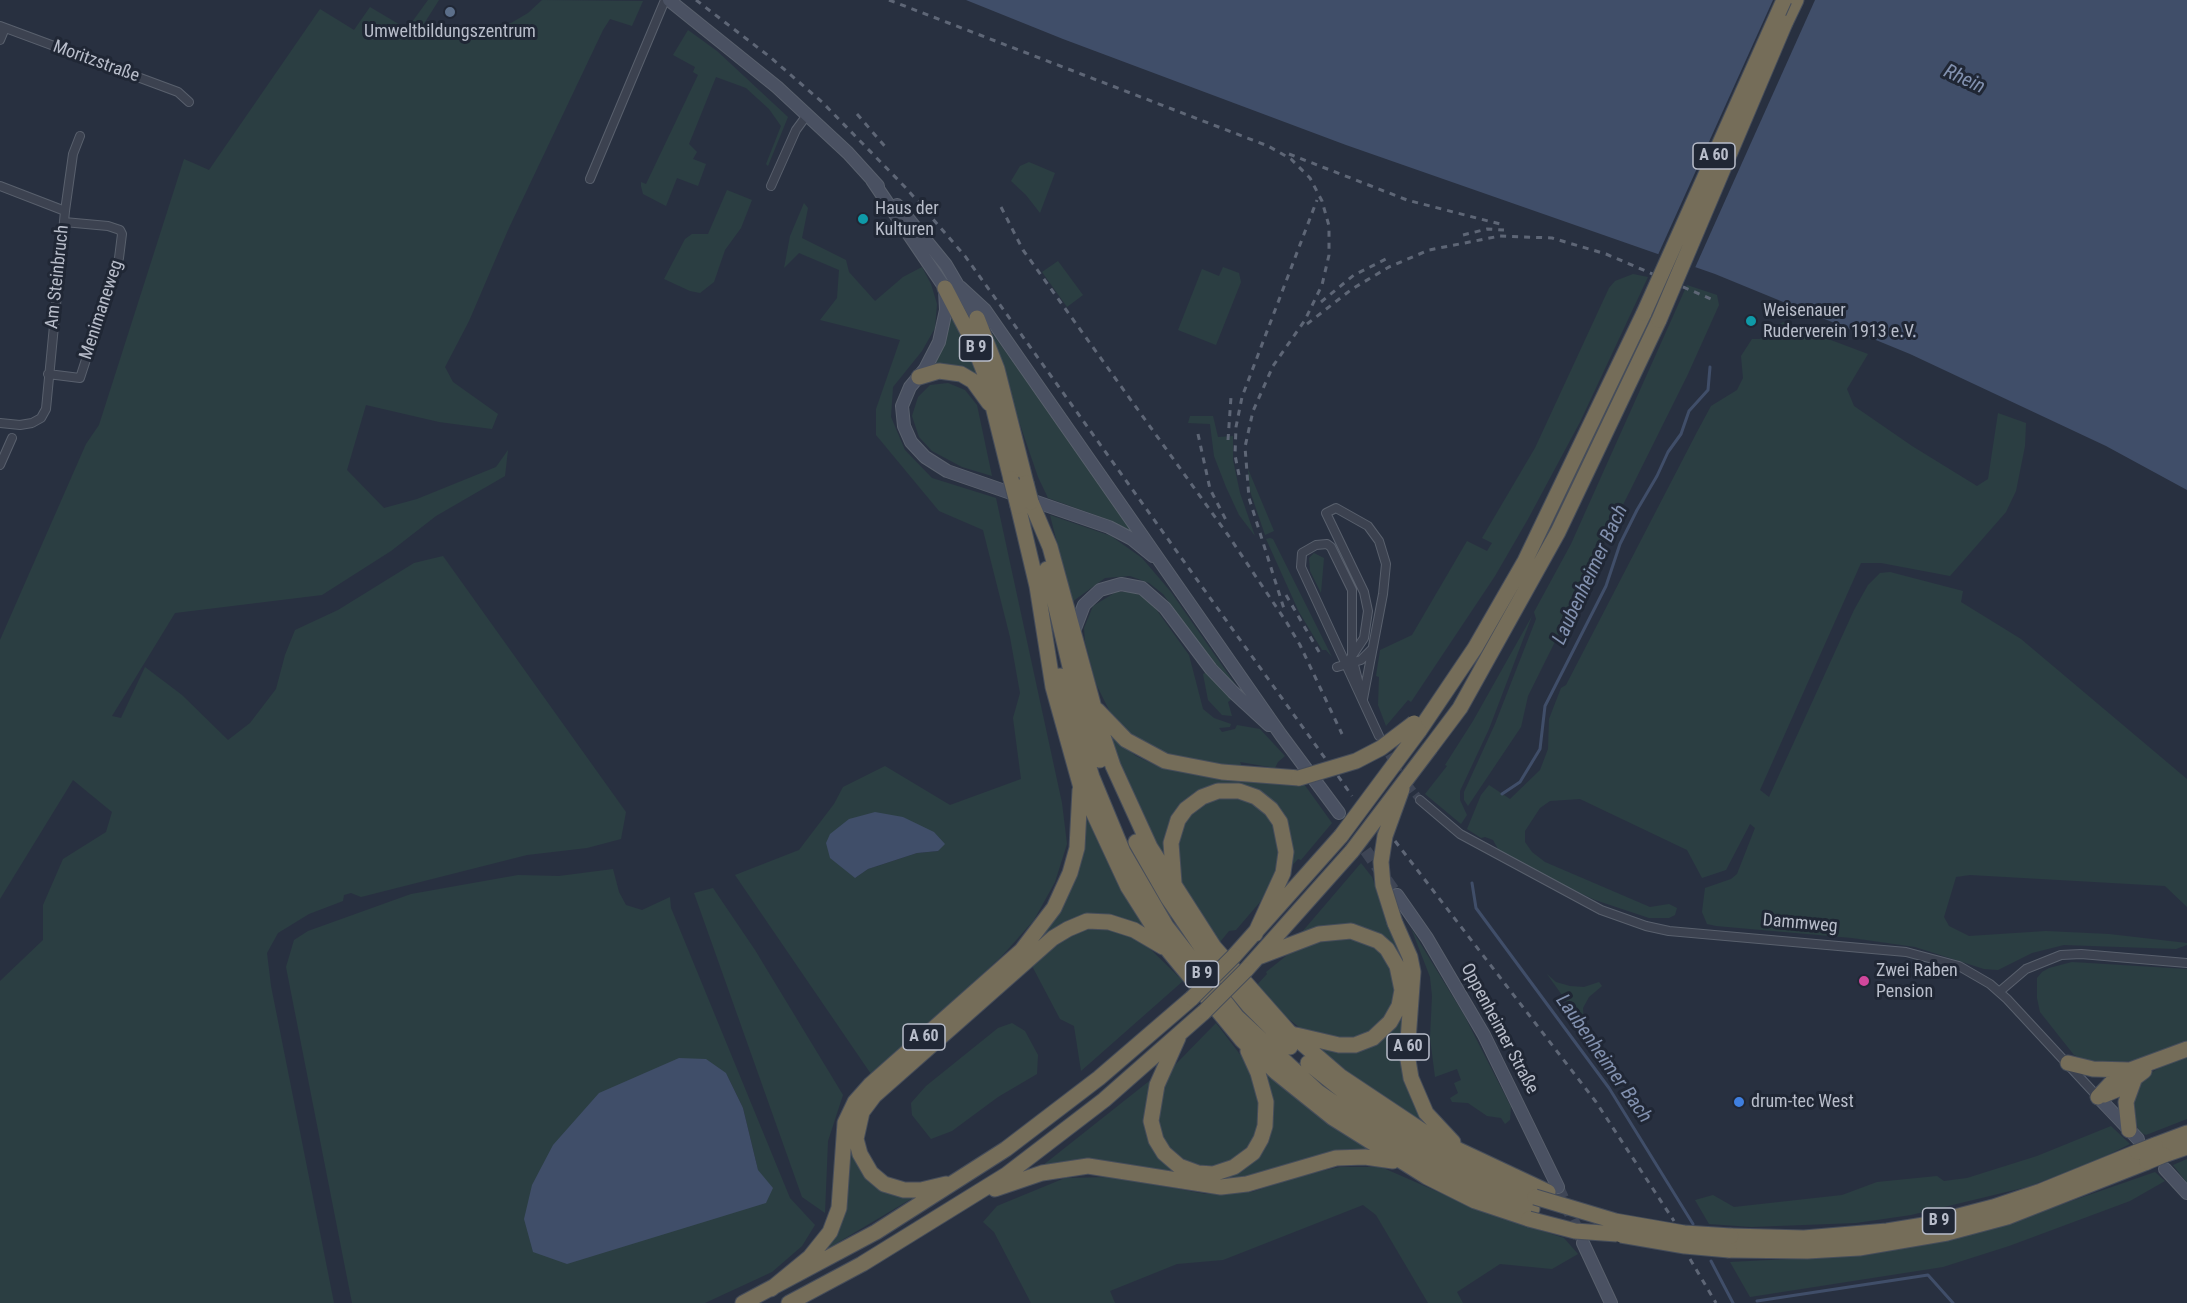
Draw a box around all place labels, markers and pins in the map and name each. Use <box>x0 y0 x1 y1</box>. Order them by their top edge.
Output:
marker: Umweltbildungszentrum <box>443 5 457 19</box>
place label: Umweltbildungszentrum <box>364 21 536 43</box>
place label: Haus der Kulturen <box>875 198 939 240</box>
marker: Haus der Kulturen <box>856 212 870 226</box>
place label: Weisenauer Ruderverein 1913 e.V. <box>1763 300 1917 342</box>
marker: Weisenauer Ruderverein 1913 e.V. <box>1744 314 1758 328</box>
place label: Zwei Raben Pension <box>1876 960 1958 1002</box>
marker: Zwei Raben Pension <box>1857 974 1871 988</box>
place label: drum-tec West <box>1751 1091 1854 1113</box>
marker: drum-tec West <box>1732 1095 1746 1109</box>

